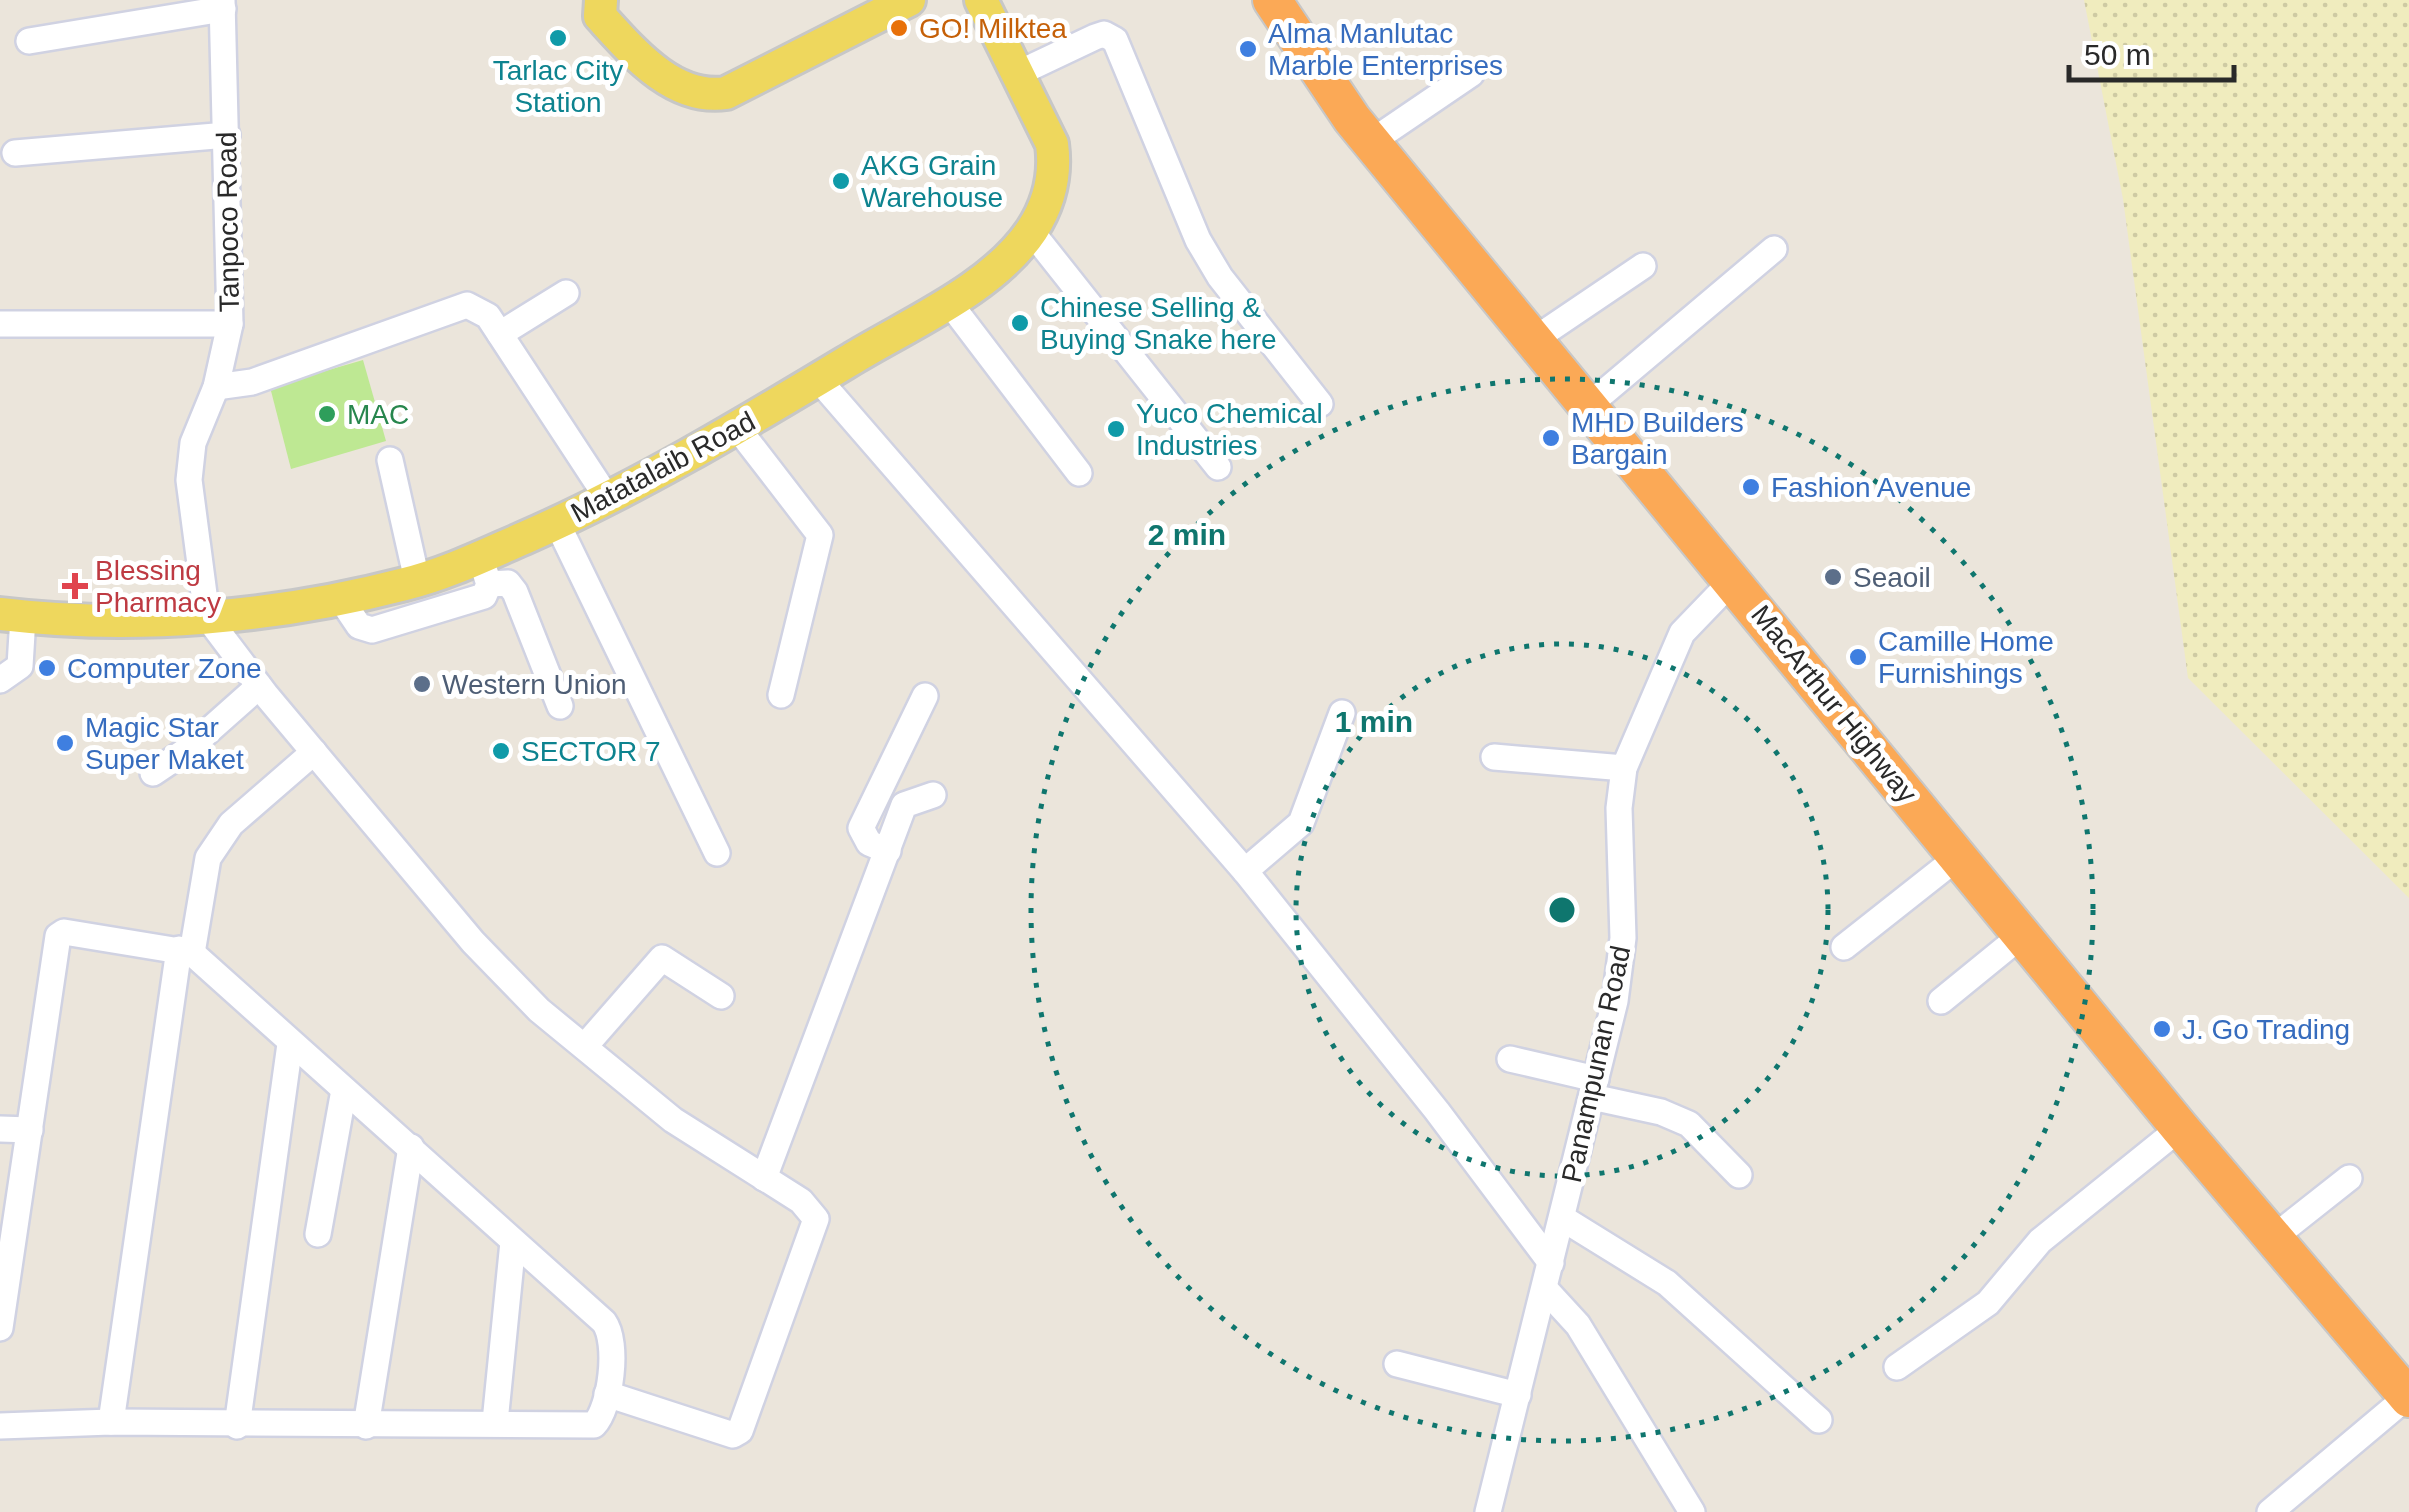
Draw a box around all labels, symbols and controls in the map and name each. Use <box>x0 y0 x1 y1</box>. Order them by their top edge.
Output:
place label: GO! Milktea <box>919 13 1067 44</box>
marker: GO! Milktea <box>888 17 910 39</box>
place label: Alma Manlutac Marble Enterprises <box>1268 18 1503 81</box>
scale bar <box>2069 20 2234 82</box>
marker: Tarlac City Station <box>547 27 569 49</box>
marker: Alma Manlutac Marble Enterprises <box>1237 38 1259 60</box>
text: 50 m <box>2084 38 2151 71</box>
place label: Tarlac City Station <box>493 55 623 118</box>
street label: Tanpoco Road <box>211 131 245 313</box>
place label: AKG Grain Warehouse <box>861 150 1003 213</box>
marker: AKG Grain Warehouse <box>830 170 852 192</box>
place label: Chinese Selling & Buying Snake here <box>1040 292 1277 355</box>
marker: Chinese Selling & Buying Snake here <box>1009 312 1031 334</box>
place label: Yuco Chemical Industries <box>1136 398 1323 461</box>
place label: MAC <box>347 399 409 430</box>
marker: MAC <box>316 403 338 425</box>
street label: Matatalaib Road <box>566 405 760 529</box>
place label: MHD Builders Bargain <box>1571 407 1744 470</box>
marker: Yuco Chemical Industries <box>1105 418 1127 440</box>
marker: MHD Builders Bargain <box>1540 427 1562 449</box>
place label: Fashion Avenue <box>1771 472 1971 503</box>
marker: Fashion Avenue <box>1740 476 1762 498</box>
text: 2 min <box>1148 518 1226 551</box>
place label: Blessing Pharmacy <box>95 555 221 618</box>
place label: Seaoil <box>1853 562 1931 593</box>
marker: Seaoil <box>1822 566 1844 588</box>
marker: Blessing Pharmacy <box>64 575 86 597</box>
street label: MacArthur Highway <box>1745 599 1923 809</box>
place label: Camille Home Furnishings <box>1878 626 2054 689</box>
marker: Camille Home Furnishings <box>1847 646 1869 668</box>
place label: Computer Zone <box>67 653 262 684</box>
marker: Computer Zone <box>36 657 58 679</box>
place label: Western Union <box>442 669 627 700</box>
marker: Western Union <box>411 673 433 695</box>
text: 1 min <box>1335 705 1413 738</box>
place label: Magic Star Super Maket <box>85 712 244 775</box>
marker: Magic Star Super Maket <box>54 732 76 754</box>
place label: SECTOR 7 <box>521 736 661 767</box>
marker: SECTOR 7 <box>490 740 512 762</box>
centre of rings <box>1544 892 1580 928</box>
street label: Panampunan Road <box>1556 943 1636 1185</box>
place label: J. Go Trading <box>2182 1014 2350 1045</box>
marker: J. Go Trading <box>2151 1018 2173 1040</box>

